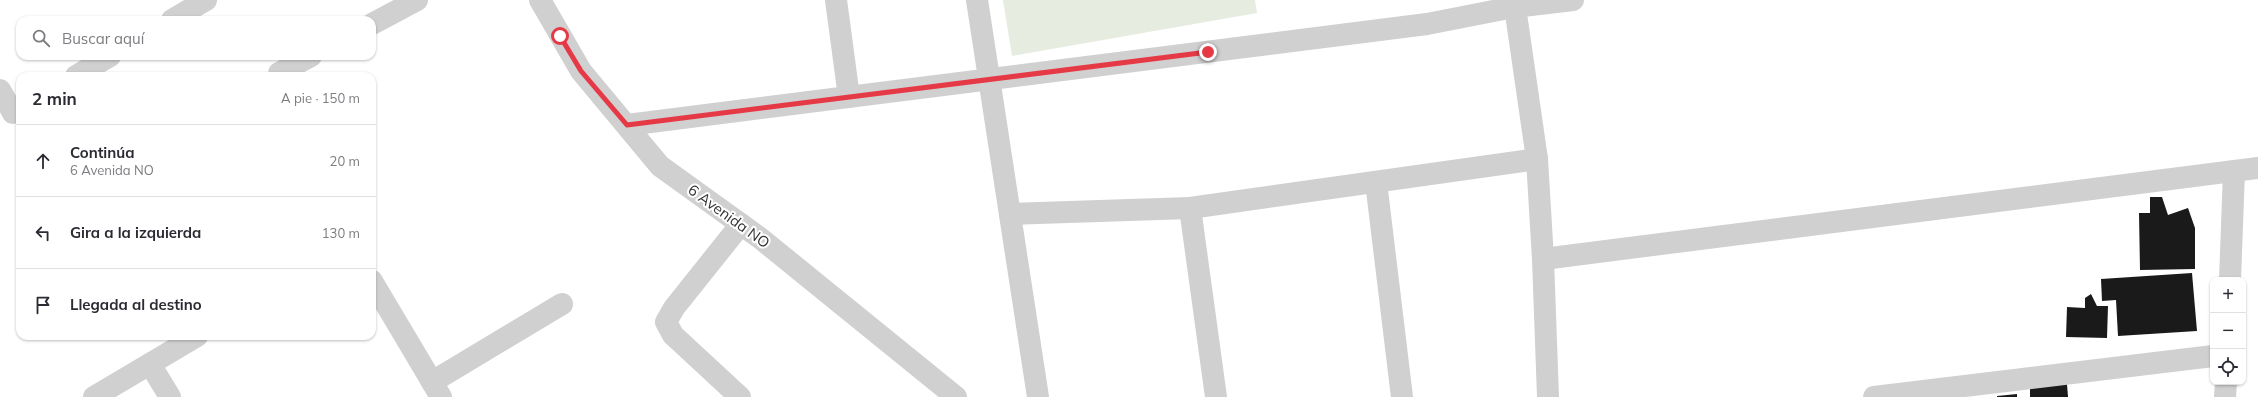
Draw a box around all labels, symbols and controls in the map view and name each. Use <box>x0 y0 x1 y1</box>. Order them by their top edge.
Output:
search box <box>16 16 376 60</box>
icon: search <box>30 27 52 49</box>
route start <box>551 27 569 45</box>
text: Buscar aquí <box>62 29 144 48</box>
route end <box>1199 43 1217 61</box>
text: 2 min <box>32 88 77 109</box>
text: A pie · 150 m <box>281 90 360 106</box>
text: Continúa <box>70 143 135 162</box>
icon: ahead <box>32 150 54 172</box>
text: 20 m <box>330 153 360 169</box>
text: 6 Avenida NO <box>70 162 154 178</box>
street label: 6 Avenida NO <box>684 180 774 252</box>
icon: left <box>32 222 54 244</box>
text: Gira a la izquierda <box>70 223 201 242</box>
text: 130 m <box>322 225 360 241</box>
map controls <box>2210 277 2246 385</box>
button: + <box>2210 277 2246 313</box>
icon: arrive <box>32 294 54 316</box>
text: Llegada al destino <box>70 295 202 314</box>
button: − <box>2210 313 2246 349</box>
button: locate <box>2210 349 2246 385</box>

